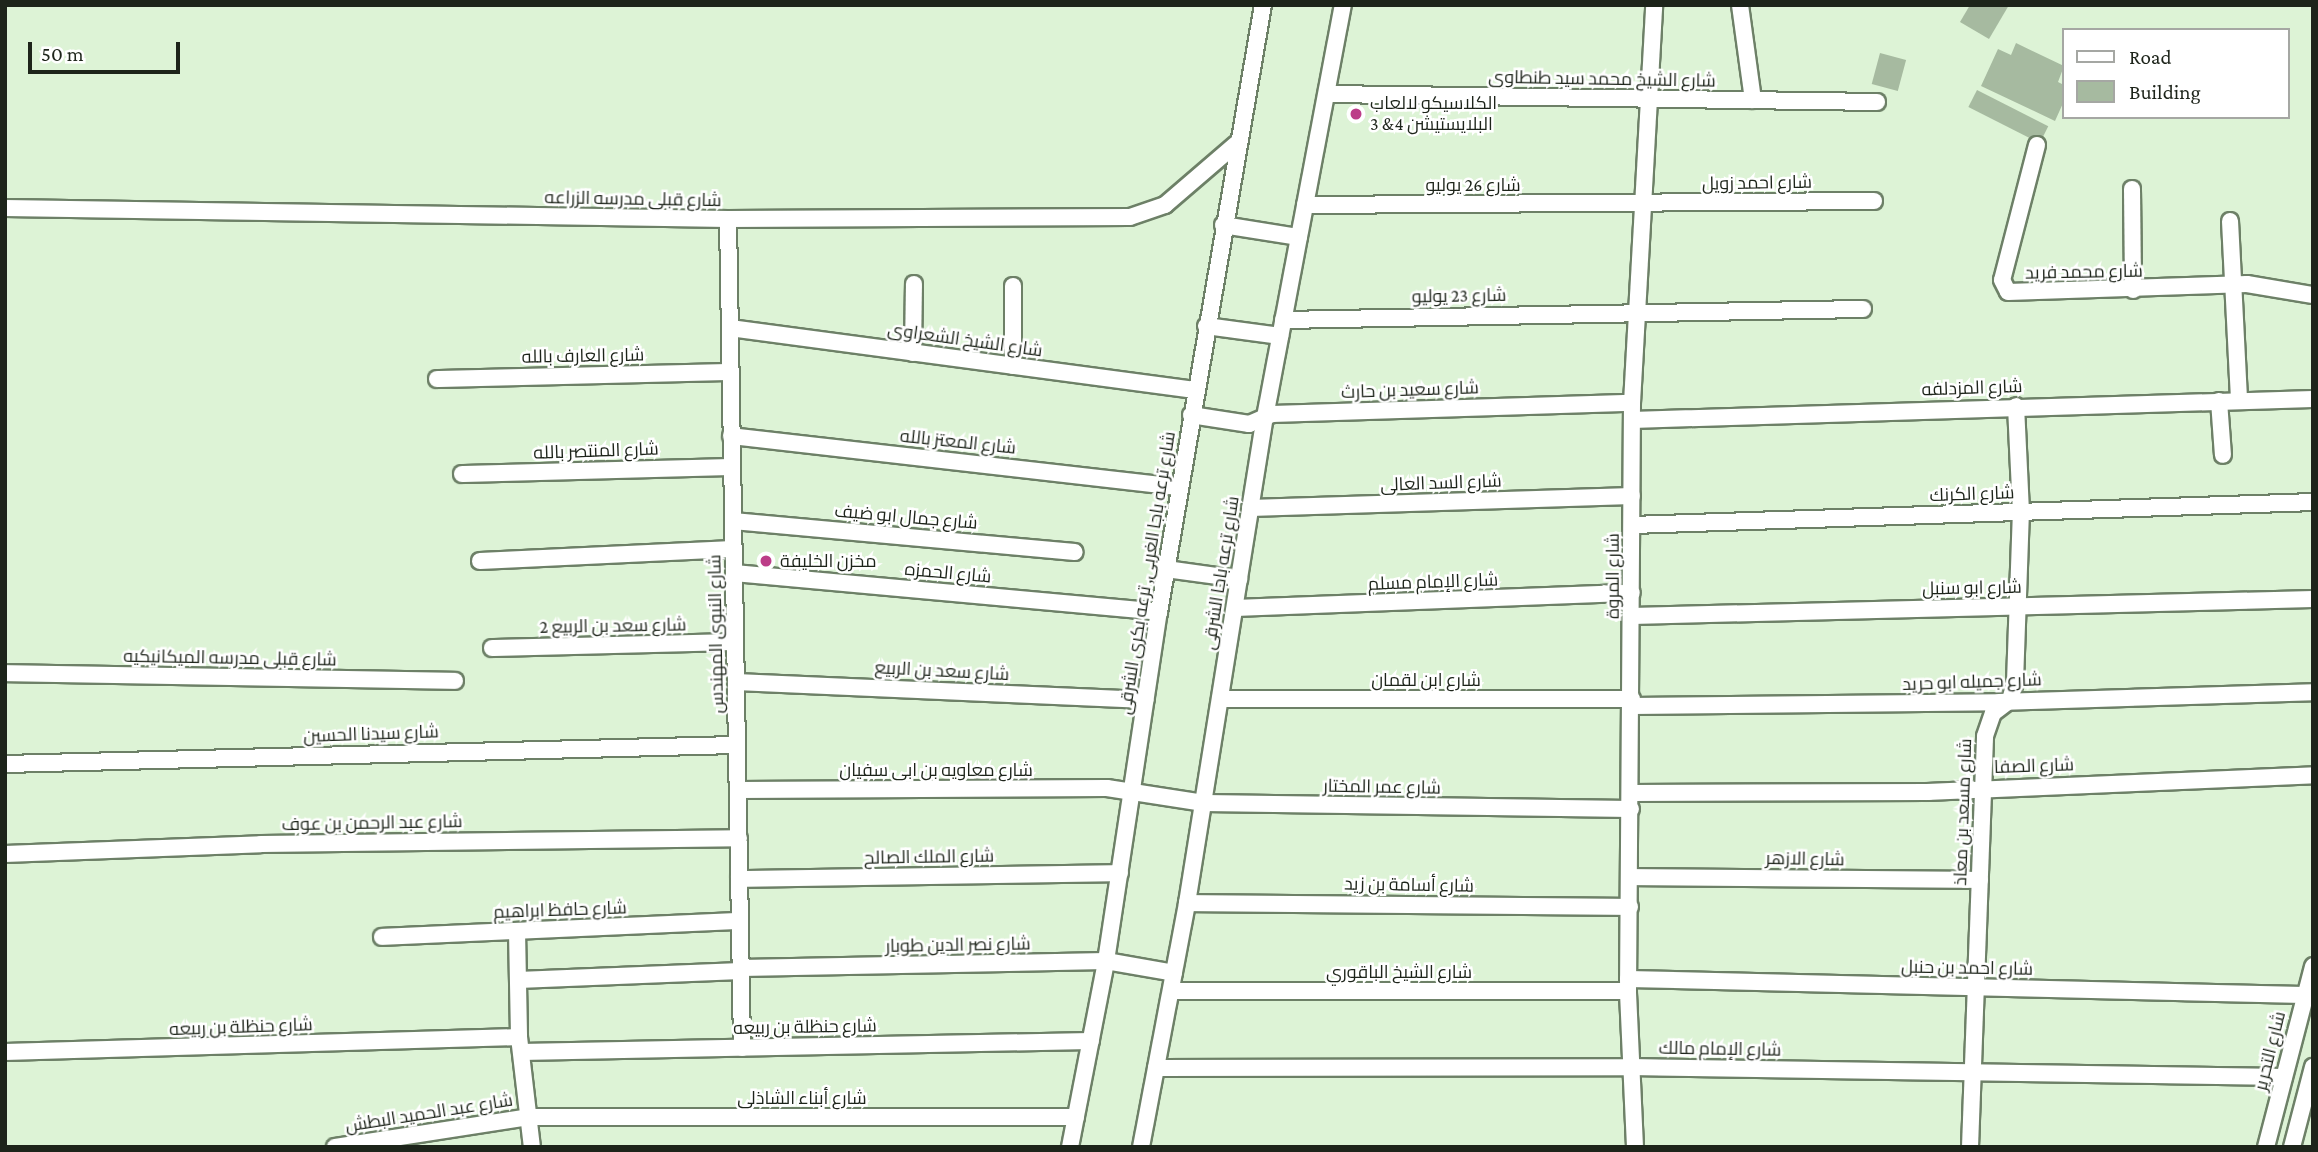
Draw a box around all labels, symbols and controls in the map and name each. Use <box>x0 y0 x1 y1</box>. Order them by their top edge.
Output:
scale bar <box>32 28 184 72</box>
legend <box>2062 28 2290 119</box>
text: 50 m <box>41 42 84 66</box>
text: Road <box>2129 45 2172 69</box>
street label: شارع الشيخ محمد سيد طنطاوى <box>1488 66 1716 92</box>
text: Building <box>2129 80 2201 104</box>
place label: الكلاسيكو لالعاب البلايستيشن 4& 3 <box>1370 93 1497 136</box>
marker: الكلاسيكو لالعاب البلايستيشن 4& 3 <box>1348 106 1364 122</box>
street label: شارع احمد زويل <box>1702 171 1812 195</box>
street label: شارع 26 يوليو <box>1425 174 1521 196</box>
street label: شارع قبلى مدرسه الزراعه <box>544 187 722 211</box>
street label: شارع محمد فريد <box>2025 260 2143 284</box>
street label: شارع 23 يوليو <box>1412 284 1506 308</box>
street label: شارع الشيخ الشعراوى <box>886 318 1044 362</box>
street label: شارع العارف بالله <box>522 344 644 368</box>
street label: شارع المزدلفه <box>1921 375 2023 401</box>
street label: شارع سعيد بن حارث <box>1341 377 1479 403</box>
street label: شارع المعتز بالله <box>899 425 1017 459</box>
street label: شارع ترعه باجا الغربى, ترعه بكرى الشرقى <box>1114 430 1180 716</box>
street label: شارع المنتصر بالله <box>533 438 659 464</box>
street label: شارع السد العالى <box>1380 470 1502 496</box>
street label: شارع الكرنك <box>1929 482 2015 506</box>
street label: شارع ترعه باجا الشرقى <box>1198 495 1244 651</box>
street label: شارع جمال ابو ضيف <box>834 500 978 534</box>
street label: شارع المروة <box>1602 533 1624 619</box>
place label: مخزن الخليفة <box>780 550 877 572</box>
marker: مخزن الخليفة <box>758 553 774 569</box>
street label: شارع النبوى المهندس <box>704 554 728 714</box>
street label: شارع الحمزه <box>904 558 992 588</box>
street label: شارع الإمام مسلم <box>1367 569 1499 595</box>
street label: شارع ابو سنبل <box>1922 576 2022 600</box>
street label: شارع سعد بن الربيع 2 <box>539 614 687 638</box>
street label: شارع قبلى مدرسه الميكانيكيه <box>123 645 337 671</box>
street label: شارع سعد بن الربيع <box>874 657 1010 685</box>
street label: شارع ابن لقمان <box>1371 669 1481 691</box>
street label: شارع جميله ابو حريد <box>1902 669 2042 695</box>
street label: شارع سيدنا الحسين <box>303 721 439 747</box>
street label: شارع مسعد بن معاذ <box>1950 738 1976 886</box>
street label: شارع الصفا <box>1994 754 2074 778</box>
street label: شارع معاويه بن ابى سفيان <box>839 759 1033 781</box>
street label: شارع عمر المختار <box>1323 775 1441 799</box>
street label: شارع عبد الرحمن بن عوف <box>281 811 463 835</box>
street label: شارع الملك الصالح <box>864 845 994 869</box>
street label: شارع الازهر <box>1765 848 1845 870</box>
street label: شارع أسامة بن زيد <box>1344 873 1474 897</box>
street label: شارع حافظ ابراهيم <box>493 897 627 923</box>
street label: شارع نصر الدين طوبار <box>885 933 1031 957</box>
street label: شارع احمد بن حنبل <box>1901 956 2033 980</box>
street label: شارع الشيخ الباقوري <box>1326 961 1472 983</box>
street label: شارع التحرير <box>2250 1009 2290 1093</box>
street label: شارع حنظلة بن ربيعه <box>169 1014 313 1040</box>
street label: شارع حنظلة بن ربيعه <box>733 1015 877 1039</box>
street label: شارع الإمام مالك <box>1658 1037 1782 1061</box>
street label: شارع أبناء الشاذلى <box>737 1087 867 1109</box>
street label: شارع عبد الحميد البطش <box>344 1089 514 1137</box>

